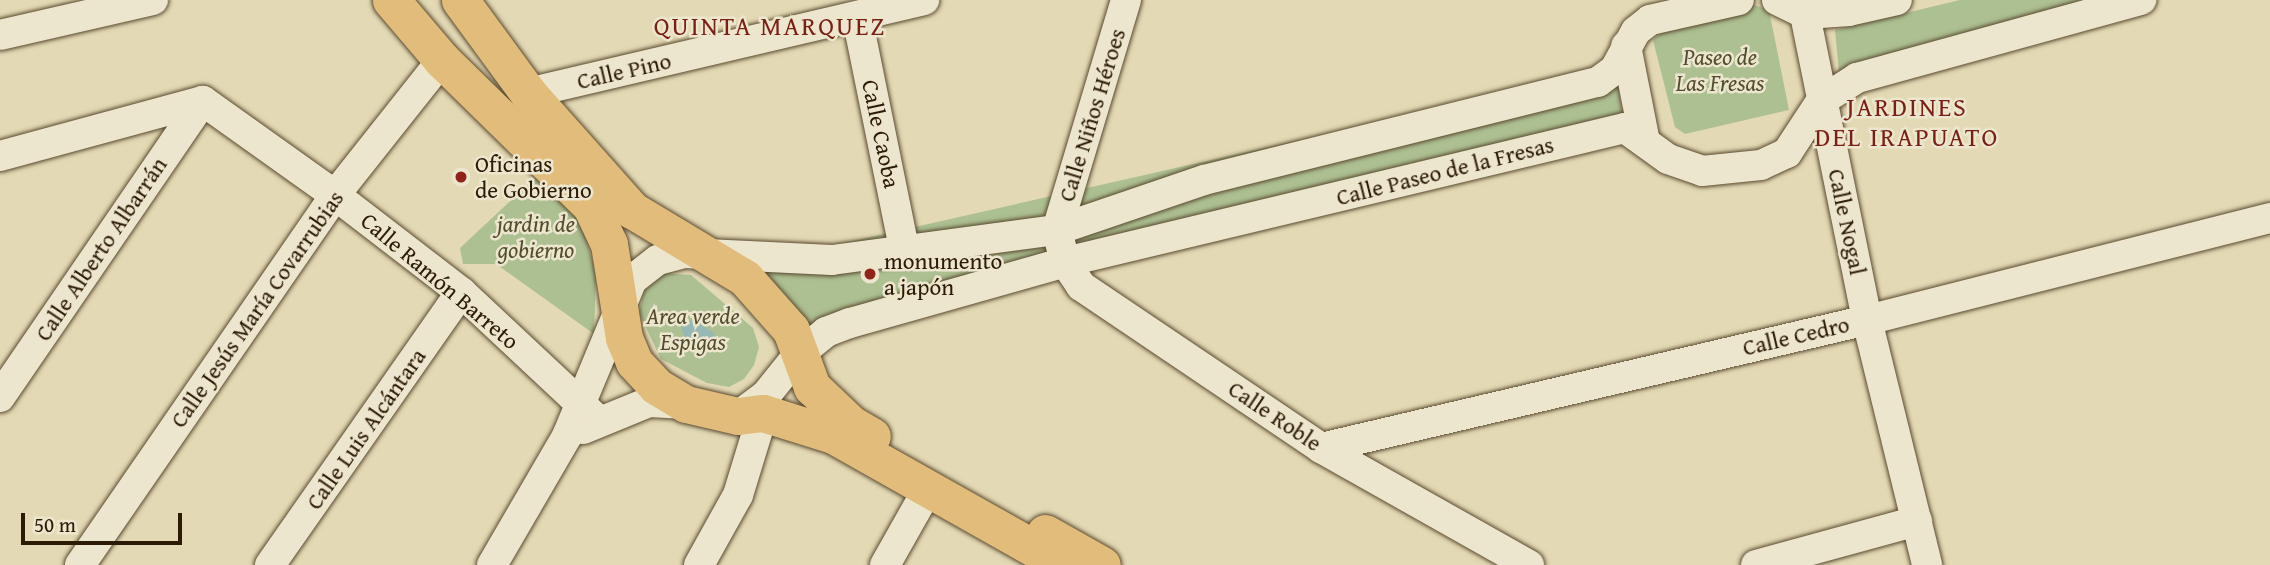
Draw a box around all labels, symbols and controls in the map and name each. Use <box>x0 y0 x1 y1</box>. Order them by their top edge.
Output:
district label: QUINTA MARQUEZ <box>656 10 884 42</box>
street label: Calle Niños Héroes <box>1053 25 1131 205</box>
park label: Paseo de Las Fresas <box>1676 43 1764 97</box>
street label: Calle Pino <box>574 47 674 95</box>
street label: Calle Caoba <box>856 77 906 191</box>
district label: JARDINES DEL IRAPUATO <box>1816 91 1998 152</box>
street label: Calle Paseo de la Fresas <box>1334 131 1556 211</box>
place label: Oficinas de Gobierno <box>475 150 592 204</box>
street label: Calle Alberto Albarrán <box>29 152 173 346</box>
street label: Calle Nogal <box>1822 166 1872 278</box>
marker: Oficinas de Gobierno <box>453 169 469 185</box>
street label: Calle Jesús María Covarrubias <box>165 185 349 433</box>
street label: Calle Ramón Barreto <box>355 207 525 355</box>
park label: jardin de gobierno <box>497 210 575 264</box>
place label: monumento a japón <box>884 247 1002 301</box>
marker: monumento a japón <box>862 266 878 282</box>
park label: Area verde Espigas <box>646 302 740 356</box>
street label: Calle Cedro <box>1740 310 1852 362</box>
street label: Calle Luis Alcántara <box>300 343 432 515</box>
street label: Calle Roble <box>1223 375 1327 457</box>
scale bar <box>24 498 186 542</box>
text: 50 m <box>34 509 76 540</box>

